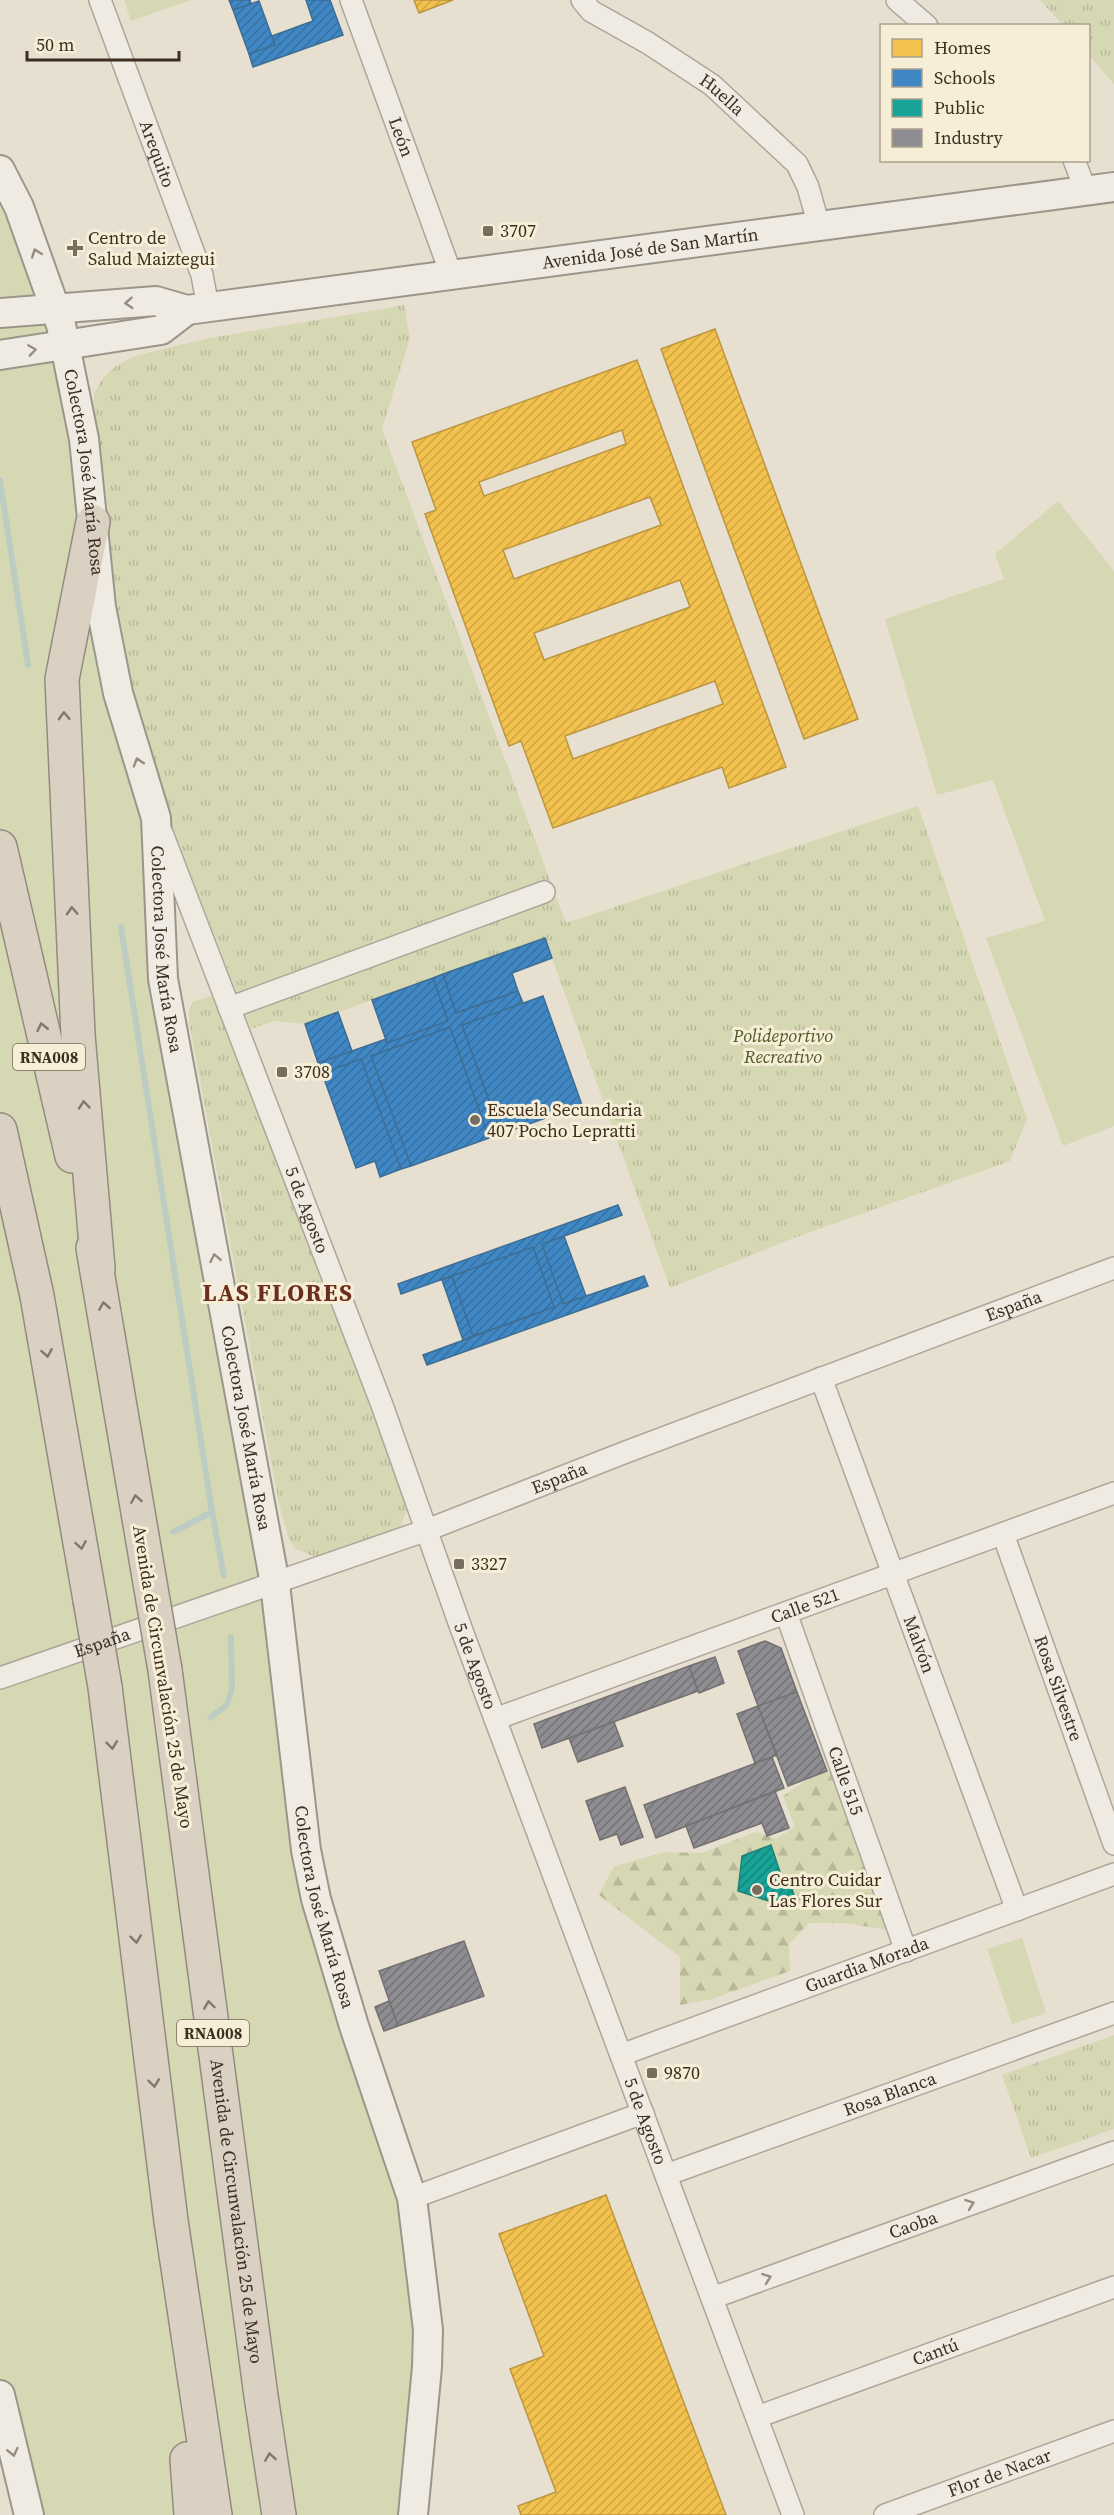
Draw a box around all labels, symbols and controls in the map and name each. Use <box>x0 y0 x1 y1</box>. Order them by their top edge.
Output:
scale bar <box>27 24 178 62</box>
legend <box>880 24 1090 162</box>
text: 50 m <box>36 32 74 57</box>
text: Homes <box>934 35 991 60</box>
text: Schools <box>934 65 996 90</box>
street label: Huella <box>695 67 751 122</box>
text: Public <box>934 95 985 120</box>
street label: León <box>383 114 420 160</box>
street label: Arequito <box>134 116 181 191</box>
text: Industry <box>934 125 1004 150</box>
place label: 3707 <box>500 218 536 243</box>
street label: Avenida José de San Martín <box>540 221 760 275</box>
marker: 3707 <box>481 224 495 238</box>
place label: Centro de Salud Maiztegui <box>88 225 215 271</box>
marker: Centro de Salud Maiztegui <box>66 239 84 257</box>
one-way arrow <box>30 248 43 259</box>
one-way arrow <box>125 296 134 309</box>
one-way arrow <box>28 344 37 356</box>
street label: Colectora José María Rosa <box>58 367 111 577</box>
one-way arrow <box>57 711 70 720</box>
one-way arrow <box>133 757 145 768</box>
street label: Colectora José María Rosa <box>145 845 190 1055</box>
one-way arrow <box>66 906 79 915</box>
one-way arrow <box>36 1022 49 1032</box>
park label: Polideportivo Recreativo <box>732 1023 833 1069</box>
road number: RNA008 <box>13 1044 85 1070</box>
place label: 3708 <box>294 1059 330 1084</box>
marker: 3708 <box>275 1065 289 1079</box>
place label: Escuela Secundaria 407 Pocho Lepratti <box>487 1097 643 1143</box>
one-way arrow <box>78 1101 91 1110</box>
marker: Escuela Secundaria 407 Pocho Lepratti <box>468 1113 482 1127</box>
street label: 5 de Agosto <box>279 1163 336 1257</box>
one-way arrow <box>209 1253 222 1263</box>
district label: LAS FLORES <box>203 1276 353 1309</box>
street label: España <box>982 1283 1046 1327</box>
one-way arrow <box>99 1302 111 1311</box>
street label: Colectora José María Rosa <box>215 1323 278 1533</box>
one-way arrow <box>40 1348 53 1358</box>
street label: España <box>527 1455 592 1500</box>
one-way arrow <box>130 1494 143 1504</box>
street label: Avenida de Circunvalación 25 de Mayo <box>127 1524 200 1830</box>
one-way arrow <box>74 1541 86 1550</box>
place label: 3327 <box>471 1551 507 1576</box>
marker: 3327 <box>452 1557 466 1571</box>
street label: Calle 521 <box>767 1581 843 1629</box>
street label: Malvón <box>898 1612 942 1677</box>
street label: 5 de Agosto <box>448 1619 503 1713</box>
street label: España <box>70 1621 134 1663</box>
street label: Rosa Silvestre <box>1028 1632 1089 1745</box>
one-way arrow <box>106 1741 118 1750</box>
street label: Calle 515 <box>822 1743 870 1819</box>
street label: Colectora José María Rosa <box>289 1804 361 2012</box>
place label: Centro Cuidar Las Flores Sur <box>769 1867 883 1913</box>
marker: Centro Cuidar Las Flores Sur <box>750 1883 764 1897</box>
street label: Guardia Morada <box>802 1930 933 1998</box>
one-way arrow <box>130 1934 142 1943</box>
one-way arrow <box>204 2001 216 2010</box>
road number: RNA008 <box>177 2020 249 2046</box>
street label: Avenida de Circunvalación 25 de Mayo <box>205 2057 270 2365</box>
place label: 9870 <box>664 2060 700 2085</box>
street label: Rosa Blanca <box>840 2065 940 2122</box>
marker: 9870 <box>645 2066 659 2080</box>
street label: 5 de Agosto <box>618 2074 674 2168</box>
one-way arrow <box>147 2078 160 2087</box>
one-way arrow <box>964 2199 975 2212</box>
street label: Caoba <box>885 2204 941 2245</box>
one-way arrow <box>761 2272 772 2285</box>
street label: Cantú <box>909 2332 962 2371</box>
street label: Flor de Nacar <box>944 2442 1055 2503</box>
one-way arrow <box>5 2447 18 2457</box>
one-way arrow <box>264 2453 277 2463</box>

